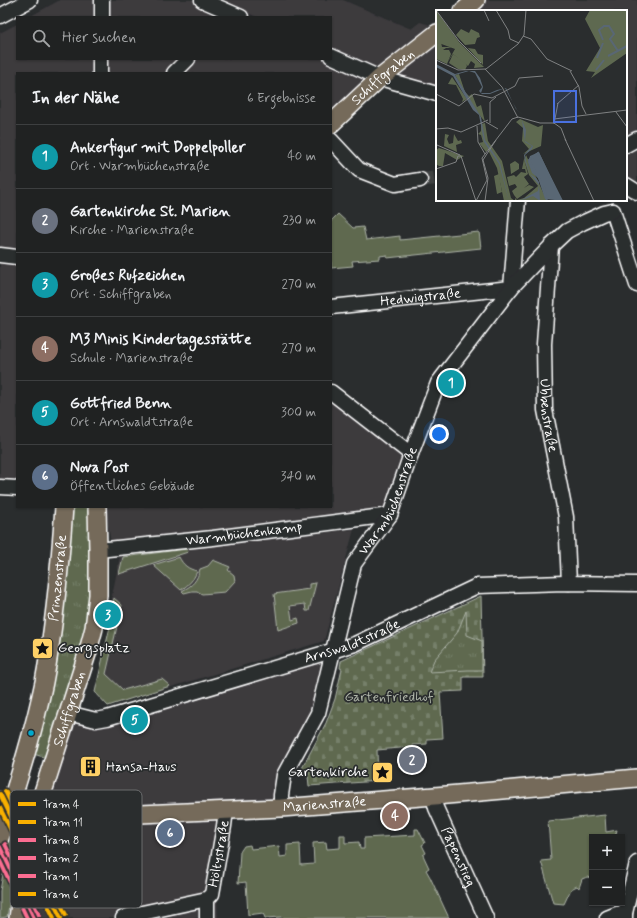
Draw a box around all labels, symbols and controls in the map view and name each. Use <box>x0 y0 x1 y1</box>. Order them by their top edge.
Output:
inset map <box>436 10 627 201</box>
search box <box>16 16 332 60</box>
icon: search <box>30 27 52 49</box>
text: Hier suchen <box>62 28 136 48</box>
street label: Schiffgraben <box>348 45 418 109</box>
text: In der Nähe <box>32 87 120 109</box>
text: 6 Ergebnisse <box>247 90 316 107</box>
text: Ankerfigur mit Doppelpoller <box>70 138 246 158</box>
text: 1 <box>42 148 48 165</box>
text: 40 m <box>287 148 316 165</box>
text: Ort · Warmbüchenstraße <box>70 158 210 175</box>
text: Gartenkirche St. Marien <box>70 202 231 222</box>
text: 2 <box>42 212 48 229</box>
text: 230 m <box>282 212 316 229</box>
text: Kirche · Marienstraße <box>70 222 194 239</box>
text: Großes Rufzeichen <box>70 266 185 286</box>
text: 3 <box>42 276 48 293</box>
text: 270 m <box>281 276 316 293</box>
street label: Hedwigstraße <box>379 284 462 311</box>
text: Ort · Schiffgraben <box>70 286 171 303</box>
text: M3 Minis Kindertagesstätte <box>70 330 251 350</box>
text: 4 <box>41 340 49 357</box>
text: 270 m <box>281 340 316 357</box>
text: Schule · Marienstraße <box>70 350 193 367</box>
pin: 1 <box>438 368 464 398</box>
street label: Ubbenstraße <box>536 379 562 454</box>
text: Gottfried Benn <box>70 394 172 414</box>
text: 5 <box>41 404 49 421</box>
text: 300 m <box>281 404 316 421</box>
text: Ort · Arnswaldtstraße <box>70 414 193 431</box>
your location <box>429 424 449 444</box>
street label: Warmbüchenstraße <box>355 444 422 559</box>
text: Nova Post <box>70 458 129 478</box>
text: 6 <box>42 468 48 485</box>
text: 340 m <box>281 468 316 485</box>
text: Öffentliches Gebäude <box>70 478 195 495</box>
street label: Warmbüchenkamp <box>185 517 303 550</box>
street label: Prinzenstraße <box>45 534 71 622</box>
pin: 3 <box>95 600 121 630</box>
street label: Arnswaldtstraße <box>302 615 403 668</box>
place icon: Georgsplatz <box>29 635 55 661</box>
place label: Georgsplatz <box>58 639 130 658</box>
street label: Schiffgraben <box>49 669 90 749</box>
park label: Gartenfriedhof <box>344 688 434 706</box>
pin: 5 <box>122 705 148 735</box>
unlabelled marker <box>26 728 36 738</box>
pin: 2 <box>399 745 425 775</box>
building icon: Hansa-Haus <box>78 754 104 780</box>
place label: Hansa-Haus <box>106 758 177 776</box>
place icon: Gartenkirche <box>370 759 396 785</box>
place label: Gartenkirche <box>288 763 368 781</box>
legend <box>10 790 142 908</box>
street label: Marienstraße <box>282 792 367 817</box>
text: Tram 4 <box>43 798 80 812</box>
pin: 4 <box>382 801 408 831</box>
text: Tram 11 <box>43 816 83 830</box>
pin: 6 <box>157 818 183 848</box>
street label: Höltystraße <box>204 819 234 889</box>
street label: Papenstieg <box>437 824 480 890</box>
text: Tram 8 <box>43 834 79 848</box>
map controls <box>589 834 625 906</box>
button: + <box>589 834 625 870</box>
text: Tram 2 <box>43 852 79 866</box>
text: Tram 1 <box>43 870 78 884</box>
button: − <box>589 870 625 906</box>
text: Tram 6 <box>43 888 79 902</box>

